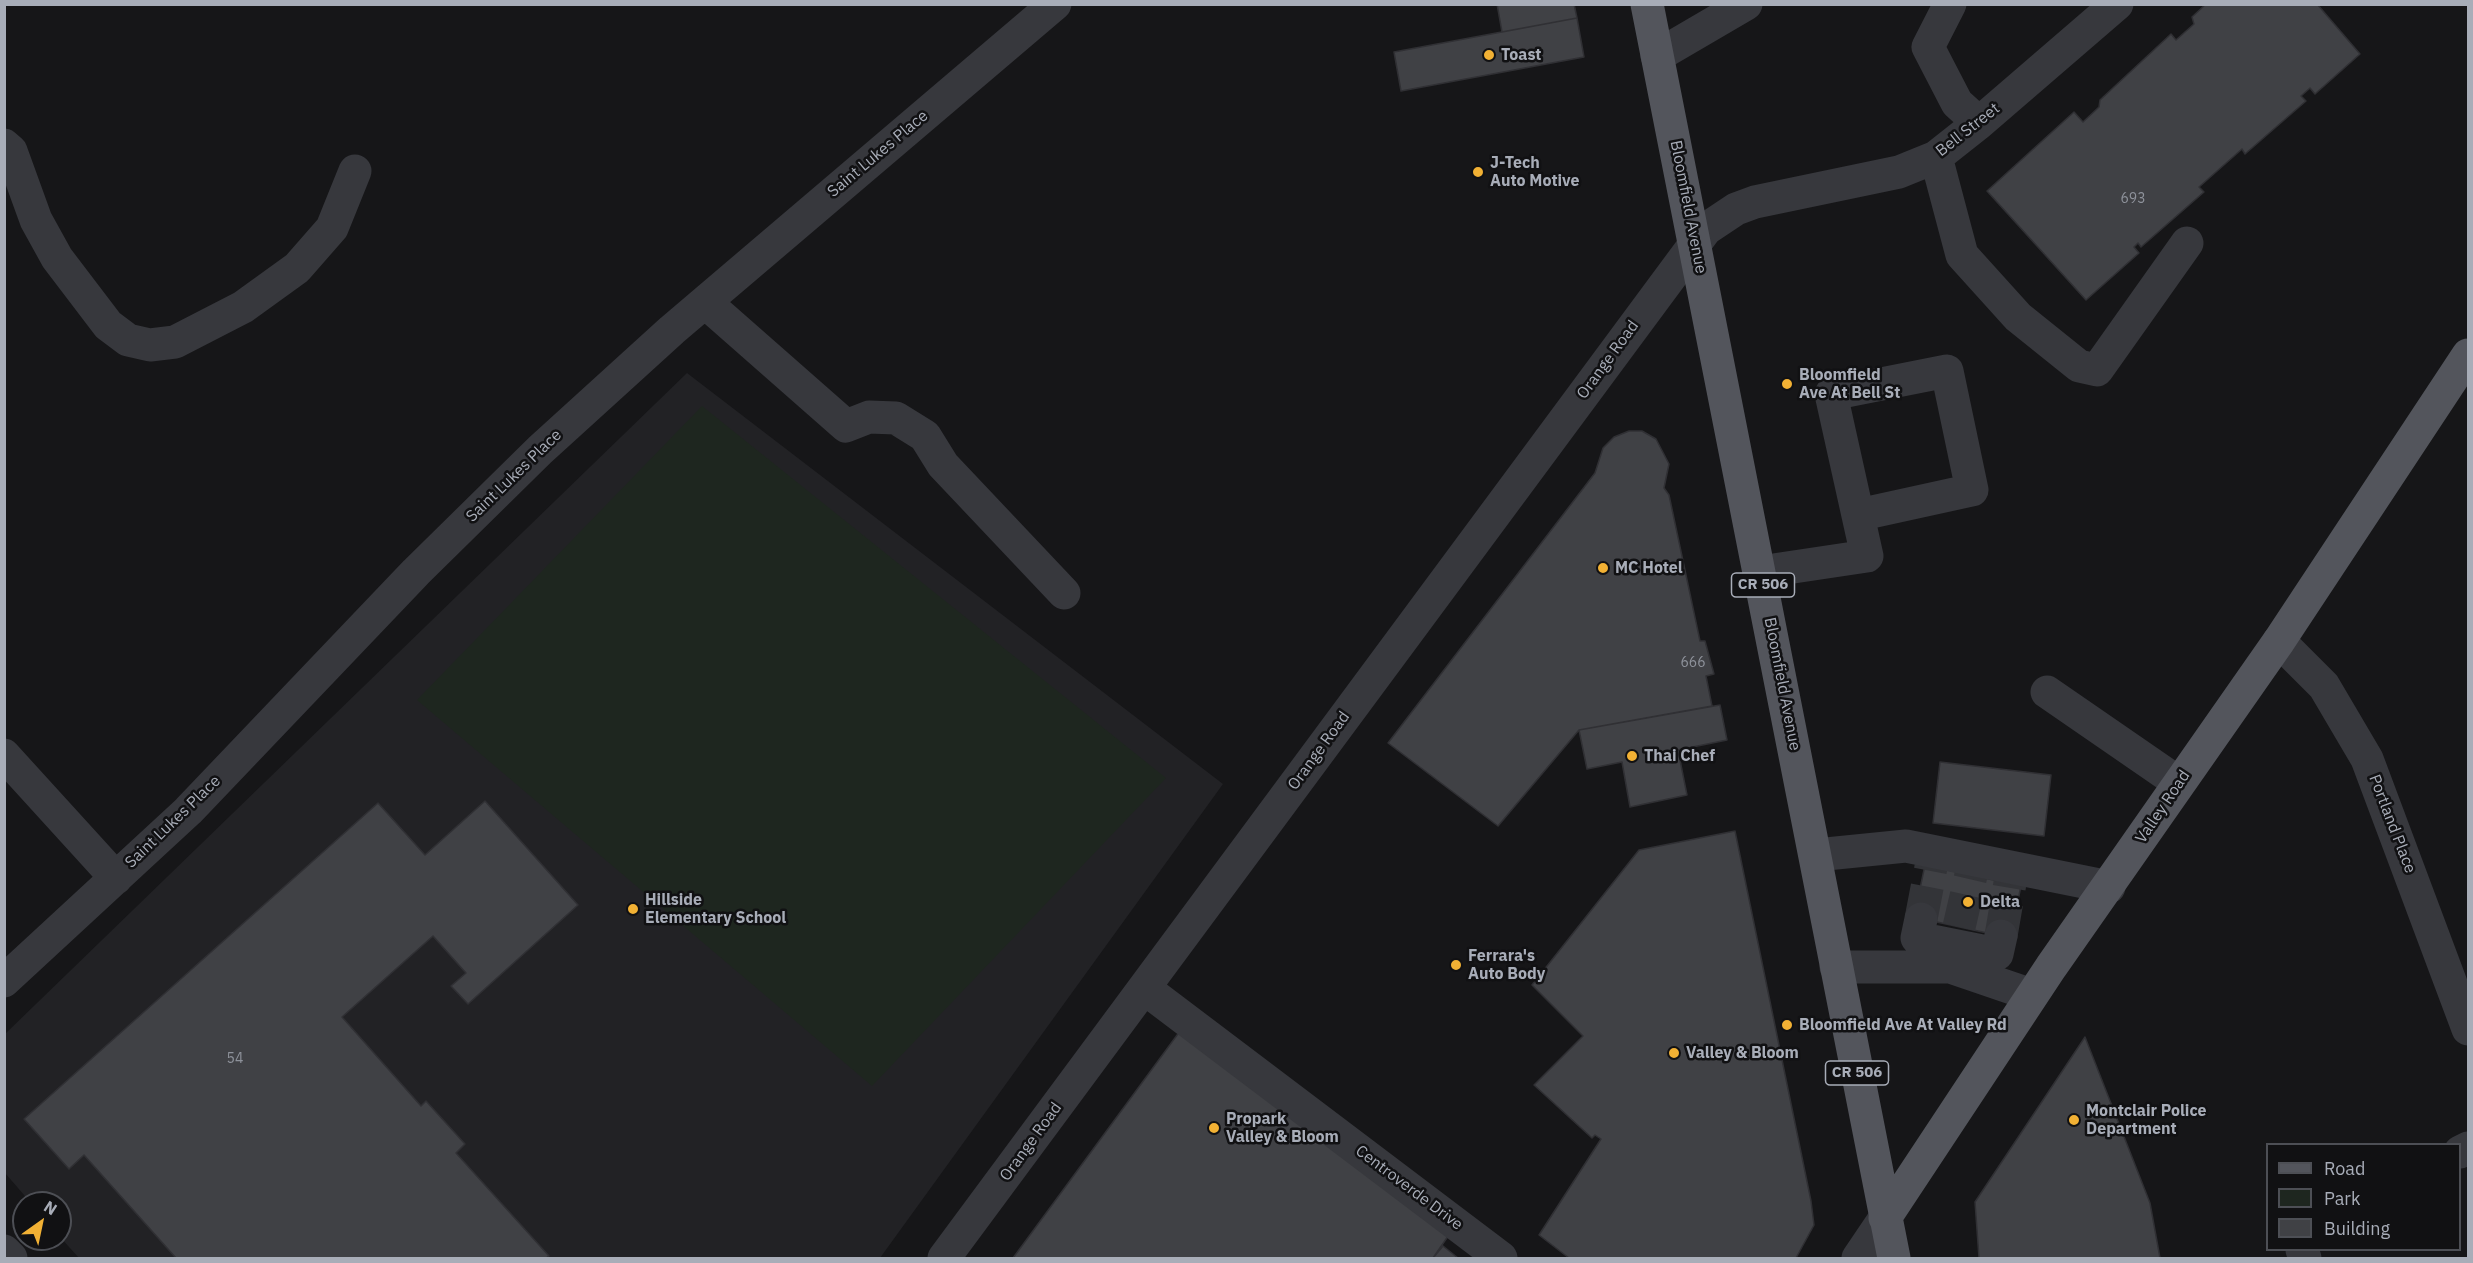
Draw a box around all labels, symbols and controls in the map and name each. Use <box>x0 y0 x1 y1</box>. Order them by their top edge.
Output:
place label: Toast <box>1501 45 1541 65</box>
marker: Toast <box>1482 48 1496 62</box>
street label: Bell Street <box>1932 99 2004 161</box>
street label: Saint Lukes Place <box>824 106 932 202</box>
street label: Bloomfield Avenue <box>1666 139 1710 275</box>
place label: J-Tech Auto Motive <box>1490 153 1580 191</box>
marker: J-Tech Auto Motive <box>1471 165 1485 179</box>
house number: 693 <box>2120 191 2146 207</box>
street label: Orange Road <box>1573 317 1643 403</box>
place label: Bloomfield Ave At Bell St <box>1799 365 1900 403</box>
marker: Bloomfield Ave At Bell St <box>1780 377 1794 391</box>
street label: Saint Lukes Place <box>462 426 566 526</box>
place label: MC Hotel <box>1615 558 1683 578</box>
marker: MC Hotel <box>1596 561 1610 575</box>
road number: CR 506 <box>1732 573 1794 597</box>
street label: Bloomfield Avenue <box>1760 616 1804 752</box>
house number: 666 <box>1680 655 1706 671</box>
street label: Orange Road <box>1284 708 1354 794</box>
place label: Thai Chef <box>1644 746 1715 766</box>
marker: Thai Chef <box>1625 749 1639 763</box>
street label: Valley Road <box>2132 767 2194 847</box>
street label: Saint Lukes Place <box>121 772 225 872</box>
street label: Portland Place <box>2364 772 2420 876</box>
place label: Hillside Elementary School <box>645 890 786 928</box>
place label: Delta <box>1980 892 2020 912</box>
marker: Delta <box>1961 895 1975 909</box>
marker: Hillside Elementary School <box>626 902 640 916</box>
place label: Ferrara's Auto Body <box>1468 946 1545 984</box>
marker: Ferrara's Auto Body <box>1449 958 1463 972</box>
place label: Bloomfield Ave At Valley Rd <box>1799 1015 2007 1035</box>
marker: Bloomfield Ave At Valley Rd <box>1780 1018 1794 1032</box>
place label: Valley & Bloom <box>1686 1043 1799 1063</box>
marker: Valley & Bloom <box>1667 1046 1681 1060</box>
house number: 54 <box>227 1051 243 1067</box>
road number: CR 506 <box>1826 1061 1888 1085</box>
street label: Orange Road <box>996 1099 1066 1185</box>
place label: Montclair Police Department <box>2086 1101 2207 1139</box>
place label: Propark Valley & Bloom <box>1226 1109 1339 1147</box>
marker: Montclair Police Department <box>2067 1113 2081 1127</box>
marker: Propark Valley & Bloom <box>1207 1121 1221 1135</box>
street label: Centroverde Drive <box>1352 1141 1466 1235</box>
legend <box>2266 1143 2461 1251</box>
text: Road <box>2324 1157 2365 1180</box>
text: Park <box>2324 1187 2360 1210</box>
north arrow <box>12 1191 72 1251</box>
text: N <box>40 1196 61 1219</box>
text: Building <box>2324 1217 2390 1240</box>

